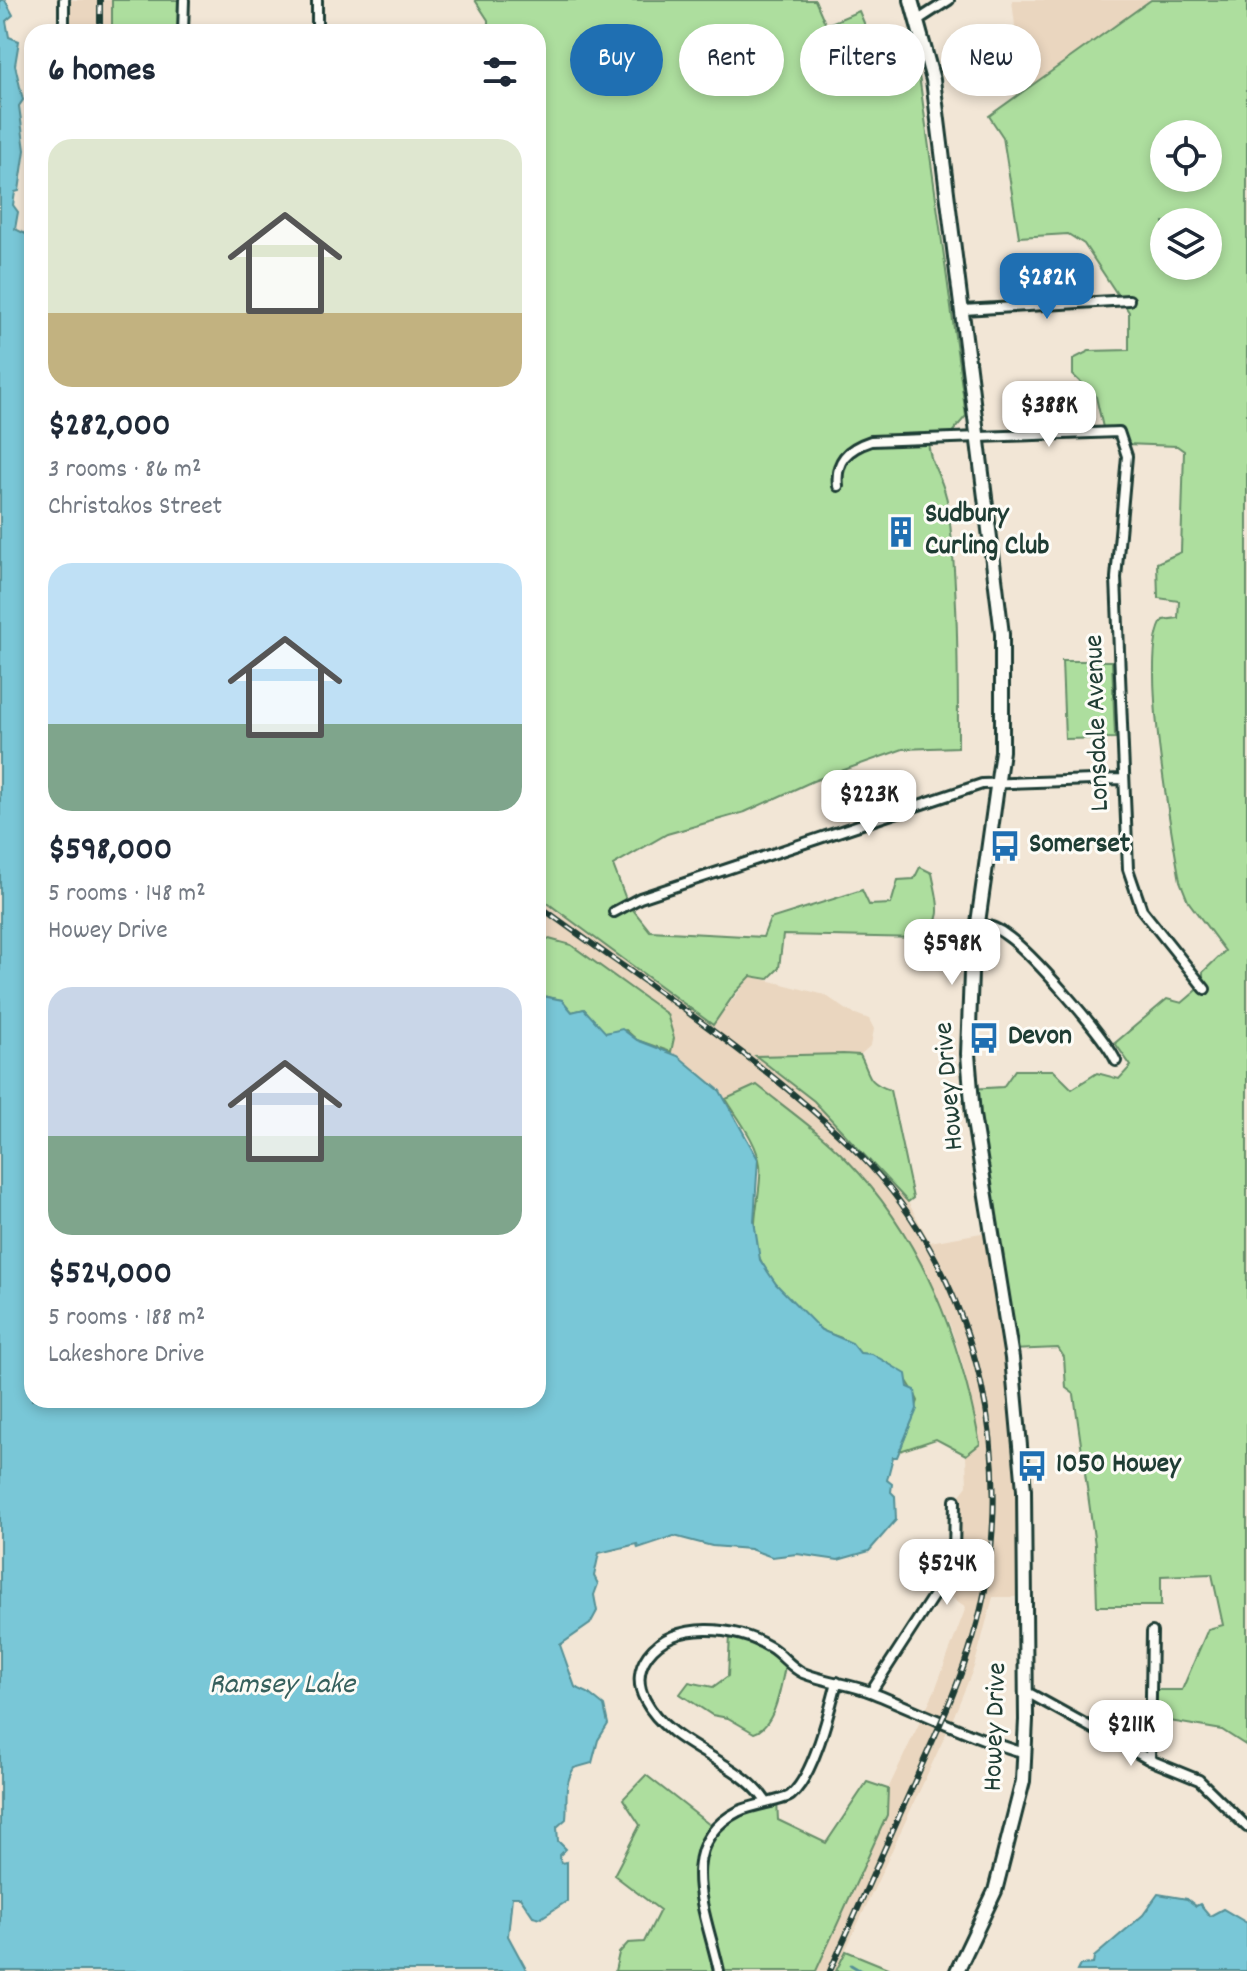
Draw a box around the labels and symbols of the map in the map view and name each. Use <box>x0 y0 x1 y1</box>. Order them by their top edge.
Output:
pin: $282K <box>991 253 1103 321</box>
pin: $388K <box>993 381 1105 449</box>
place label: Sudbury Curling Club <box>925 496 1049 568</box>
building icon: Sudbury Curling Club <box>884 515 918 549</box>
street label: Lonsdale Avenue <box>1076 634 1122 812</box>
pin: $223K <box>813 770 925 838</box>
place label: Somerset <box>1029 826 1131 866</box>
bus stop icon: Somerset <box>988 829 1022 863</box>
pin: $598K <box>896 919 1008 987</box>
place label: Devon <box>1008 1018 1072 1058</box>
street label: Howey Drive <box>925 1020 977 1152</box>
bus stop icon: Devon <box>967 1021 1001 1055</box>
place label: 1050 Howey <box>1056 1446 1182 1486</box>
bus stop icon: 1050 Howey <box>1015 1449 1049 1483</box>
pin: $524K <box>891 1539 1003 1607</box>
street label: Howey Drive <box>975 1662 1019 1792</box>
water label: Ramsey Lake <box>209 1665 357 1708</box>
pin: $211K <box>1075 1700 1187 1768</box>

